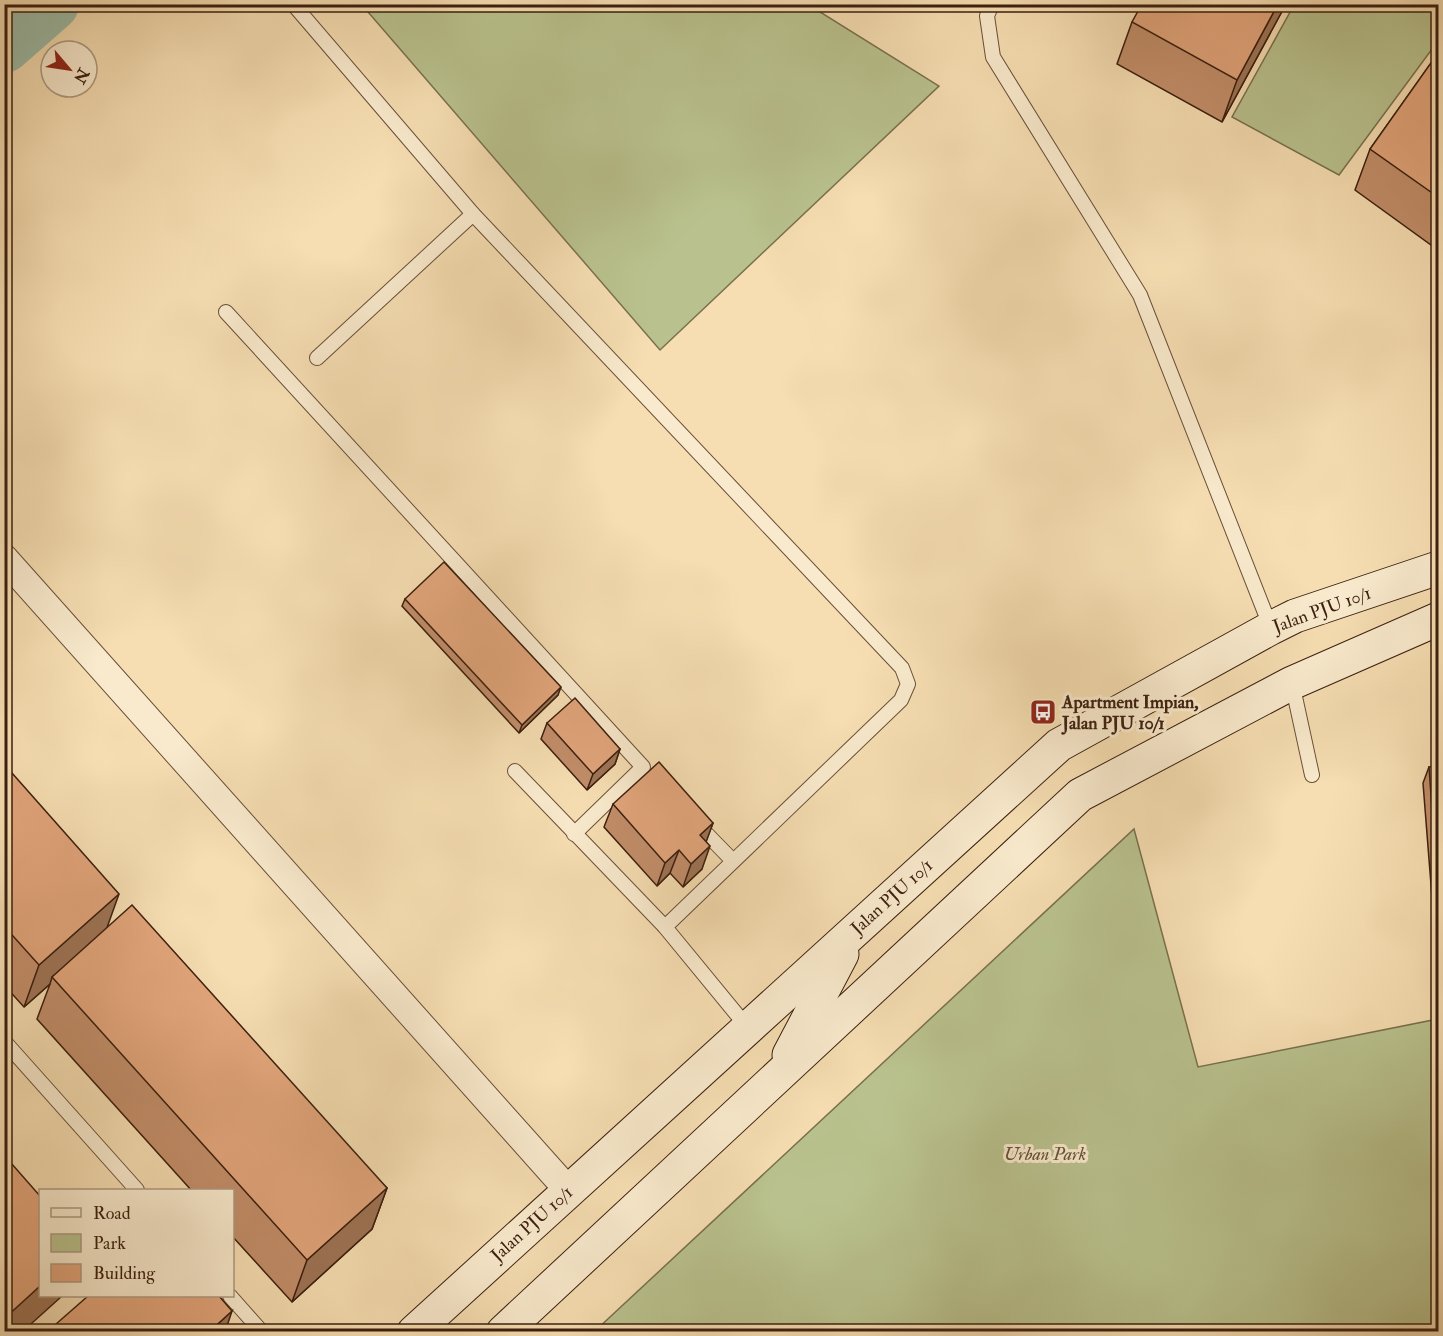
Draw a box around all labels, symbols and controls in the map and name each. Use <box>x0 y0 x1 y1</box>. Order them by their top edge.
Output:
north arrow <box>39 39 99 99</box>
text: N <box>69 64 94 87</box>
street label: Jalan PJU 10/1 <box>1269 582 1374 639</box>
place label: Apartment Impian, Jalan PJU 10/1 <box>1061 691 1199 735</box>
bus stop icon: Apartment Impian, Jalan PJU 10/1 <box>1028 697 1058 727</box>
street label: Jalan PJU 10/1 <box>845 854 938 941</box>
park label: Urban Park <box>1004 1143 1086 1166</box>
street label: Jalan PJU 10/1 <box>485 1181 578 1268</box>
legend <box>39 1189 234 1297</box>
text: Road <box>93 1202 131 1225</box>
text: Park <box>93 1232 126 1255</box>
text: Building <box>93 1262 156 1285</box>

